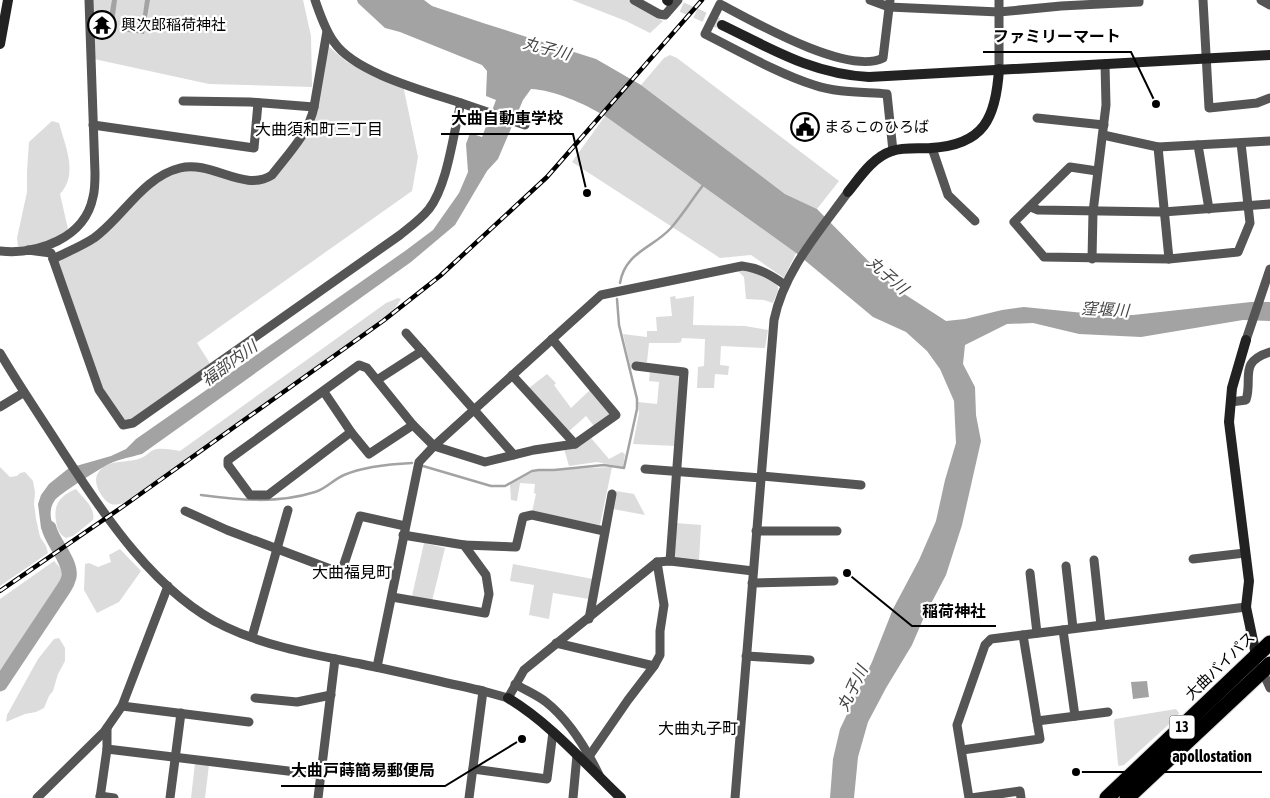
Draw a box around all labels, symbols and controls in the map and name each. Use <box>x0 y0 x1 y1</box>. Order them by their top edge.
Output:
temple icon: 興次郎稲荷神社 <box>87 10 117 40</box>
place label: 興次郎稲荷神社 <box>121 16 226 33</box>
callout: ファミリーマート <box>983 21 1131 52</box>
text: ファミリーマート <box>993 27 1121 45</box>
water label: 丸子川 <box>521 33 574 63</box>
callout: 大曲自動車学校 <box>441 103 573 134</box>
text: 大曲自動車学校 <box>451 109 563 127</box>
public building icon: まるこのひろば <box>790 112 820 142</box>
place label: まるこのひろば <box>824 118 929 135</box>
district label: 大曲須和町三丁目 <box>255 120 383 138</box>
water label: 丸子川 <box>864 252 914 299</box>
water label: 窪堰川 <box>1081 299 1131 319</box>
water label: 福部内川 <box>198 336 262 389</box>
district label: 大曲福見町 <box>312 563 392 581</box>
callout: 稲荷神社 <box>912 595 996 626</box>
text: 稲荷神社 <box>922 602 986 620</box>
street label: 大曲バイパス <box>1181 628 1258 703</box>
water label: 丸子川 <box>833 661 871 714</box>
road number: 13 <box>1170 716 1194 739</box>
district label: 大曲丸子町 <box>658 719 738 737</box>
callout: apollostation <box>1162 741 1262 772</box>
text: apollostation <box>1172 747 1252 765</box>
callout: 大曲戸蒔簡易郵便局 <box>281 755 445 786</box>
text: 大曲戸蒔簡易郵便局 <box>291 761 435 779</box>

